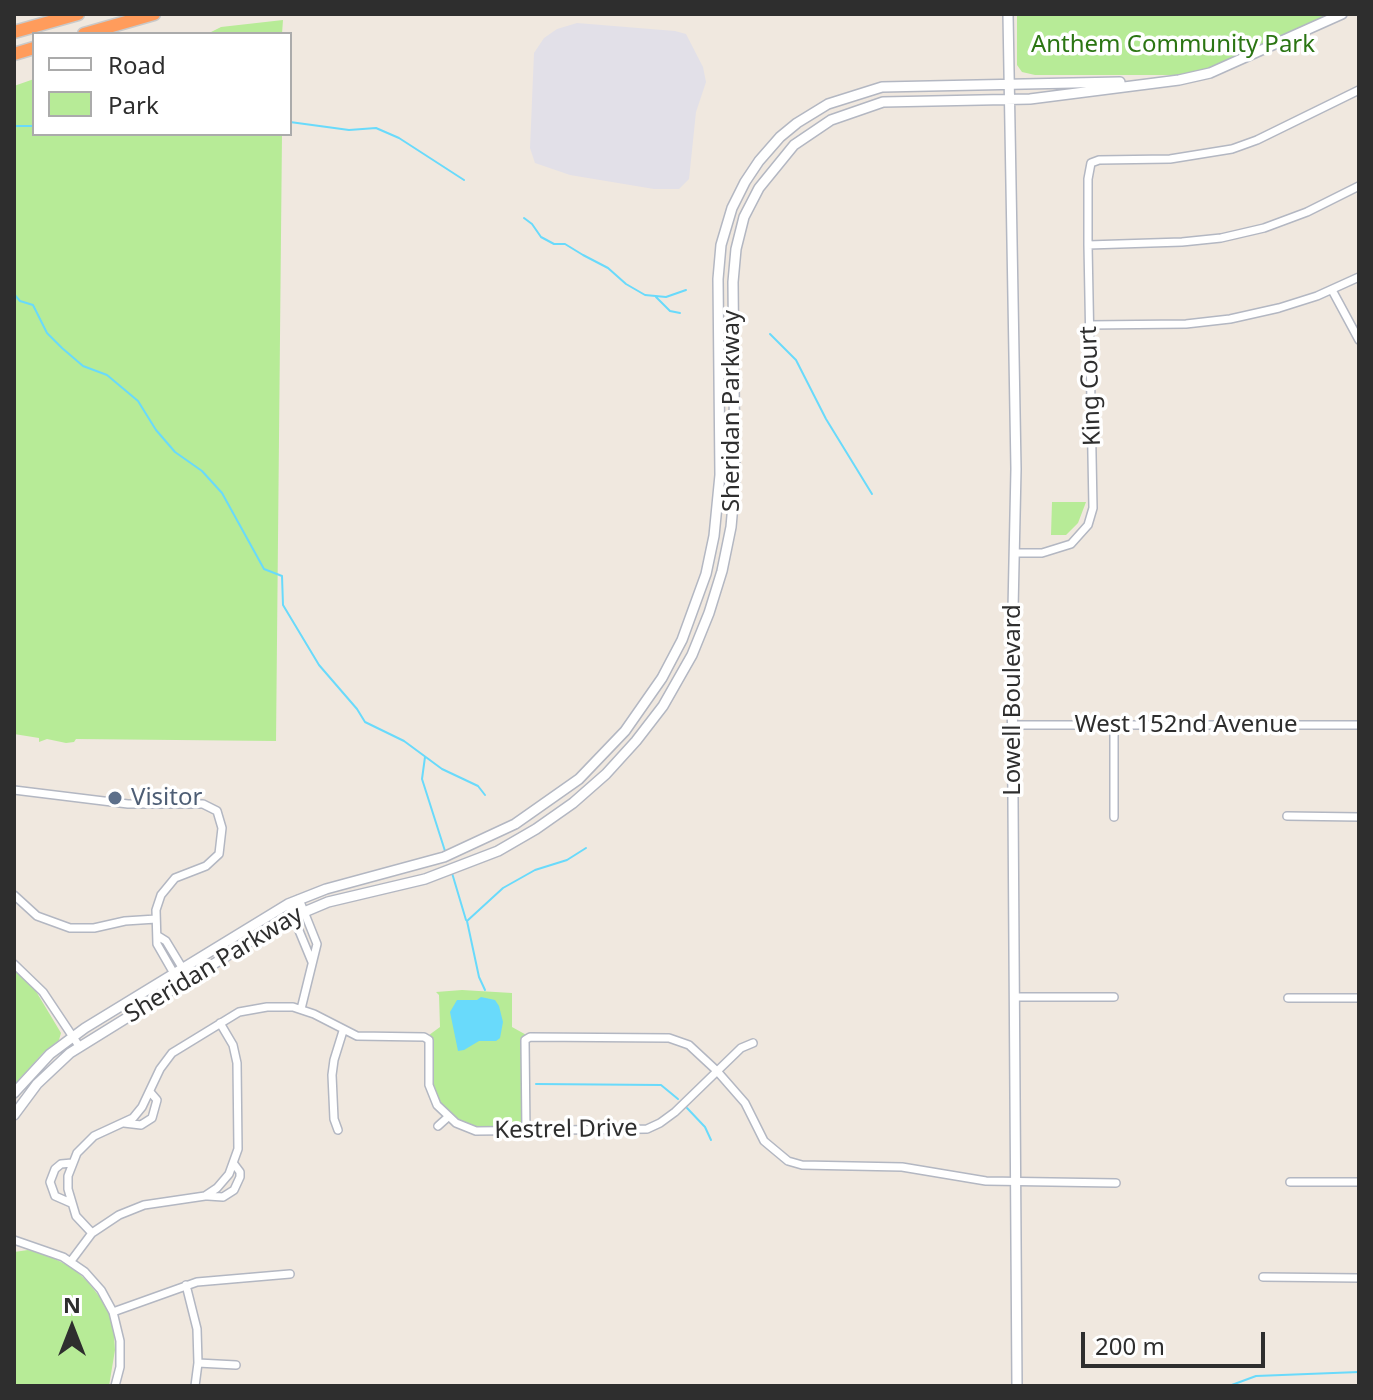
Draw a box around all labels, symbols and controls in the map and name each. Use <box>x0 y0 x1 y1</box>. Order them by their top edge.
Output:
park label: Anthem Community Park <box>1031 31 1315 59</box>
legend <box>32 32 292 136</box>
text: Road <box>108 48 166 81</box>
text: Park <box>108 88 159 121</box>
street label: Sheridan Parkway <box>718 310 746 512</box>
street label: King Court <box>1075 326 1107 446</box>
street label: Lowell Boulevard <box>999 604 1027 796</box>
street label: West 152nd Avenue <box>1074 711 1298 739</box>
place label: Visitor <box>131 784 202 812</box>
marker: Visitor <box>106 789 124 807</box>
street label: Sheridan Parkway <box>120 901 308 1029</box>
street label: Kestrel Drive <box>494 1114 638 1146</box>
north arrow <box>32 1288 112 1368</box>
text: N <box>63 1289 81 1319</box>
scale bar <box>1085 1316 1269 1366</box>
text: 200 m <box>1095 1329 1165 1362</box>

